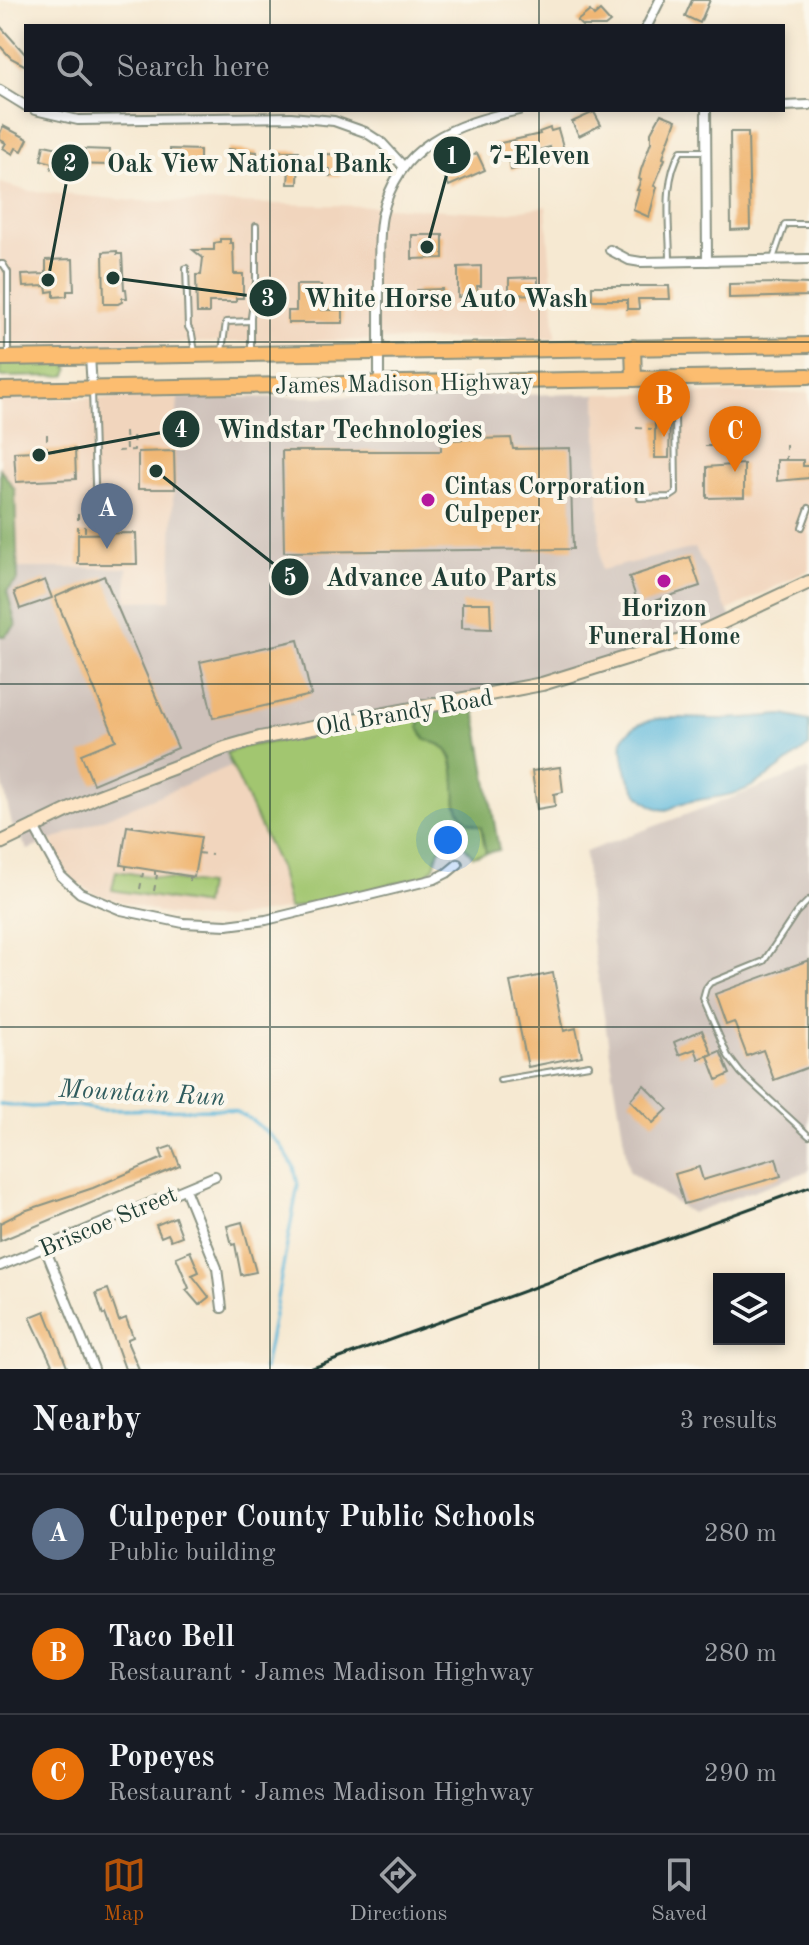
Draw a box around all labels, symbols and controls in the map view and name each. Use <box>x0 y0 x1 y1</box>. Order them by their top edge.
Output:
search box <box>24 24 785 112</box>
icon: search <box>52 46 96 90</box>
text: Search here <box>116 53 270 83</box>
callout: 7-Eleven <box>432 130 606 180</box>
callout: Oak View National Bank <box>50 138 409 188</box>
text: 7-Eleven <box>488 144 590 170</box>
text: 1 <box>445 146 459 170</box>
text: Oak View National Bank <box>107 152 394 178</box>
text: 2 <box>63 153 77 177</box>
callout: White Horse Auto Wash <box>248 273 604 323</box>
text: White Horse Auto Wash <box>304 287 588 313</box>
text: 3 <box>261 288 275 312</box>
street label: James Madison Highway <box>275 371 534 399</box>
pin: B <box>638 371 690 437</box>
callout: Windstar Technologies <box>161 404 498 454</box>
pin: C <box>709 406 761 472</box>
text: Windstar Technologies <box>217 418 483 444</box>
text: 4 <box>174 419 188 443</box>
place label: Cintas Corporation Culpeper <box>444 476 646 528</box>
pin: A <box>81 483 133 549</box>
marker: Cintas Corporation Culpeper <box>419 491 437 509</box>
callout: Advance Auto Parts <box>270 552 573 602</box>
text: 5 <box>283 566 297 591</box>
text: Advance Auto Parts <box>326 566 556 592</box>
marker: Horizon Funeral Home <box>655 572 673 590</box>
place label: Horizon Funeral Home <box>587 598 741 650</box>
street label: Old Brandy Road <box>314 687 495 741</box>
your location <box>428 820 468 860</box>
water label: Mountain Run <box>57 1077 226 1111</box>
street label: Briscoe Street <box>36 1183 181 1263</box>
map controls <box>713 1273 785 1345</box>
button: layers <box>713 1273 785 1345</box>
text: Nearby <box>32 1404 142 1438</box>
text: 3 results <box>679 1408 777 1434</box>
text: Culpeper County Public Schools <box>108 1503 535 1533</box>
text: A <box>48 1521 68 1547</box>
text: 280 m <box>704 1521 777 1547</box>
text: Public building <box>108 1540 275 1566</box>
text: Taco Bell <box>108 1623 235 1653</box>
text: B <box>49 1641 67 1667</box>
text: 280 m <box>704 1641 777 1667</box>
text: Restaurant · James Madison Highway <box>108 1660 534 1686</box>
text: Popeyes <box>108 1743 214 1773</box>
text: C <box>49 1761 67 1787</box>
text: 290 m <box>704 1761 777 1787</box>
text: Restaurant · James Madison Highway <box>108 1780 534 1806</box>
tab: Map <box>102 1853 146 1928</box>
tab: Directions <box>350 1853 447 1928</box>
tab: Saved <box>651 1853 707 1928</box>

